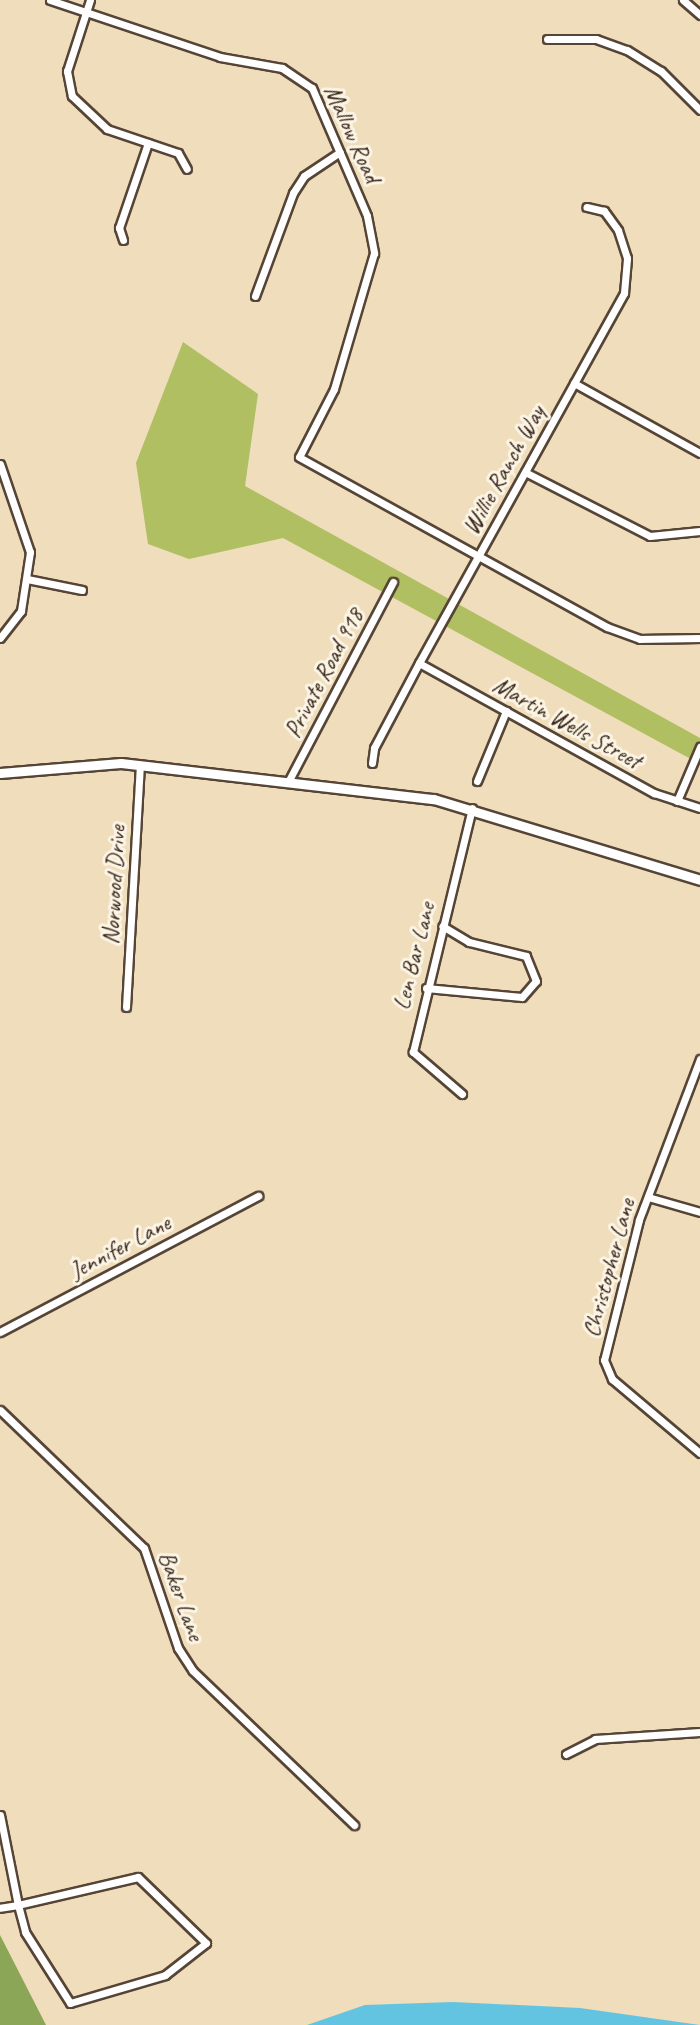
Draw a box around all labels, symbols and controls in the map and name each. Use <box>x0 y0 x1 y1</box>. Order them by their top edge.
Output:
street label: Mallow Road <box>318 81 386 187</box>
street label: Willie Ranch Way <box>457 400 551 540</box>
street label: Private Road 918 <box>278 604 370 742</box>
street label: Martin Wells Street <box>488 670 646 776</box>
street label: Norwood Drive <box>97 825 131 945</box>
street label: Len Bar Lane <box>387 898 441 1014</box>
street label: Christopher Lane <box>577 1196 641 1340</box>
street label: Jennifer Lane <box>65 1209 175 1285</box>
street label: Baker Lane <box>152 1547 210 1645</box>

